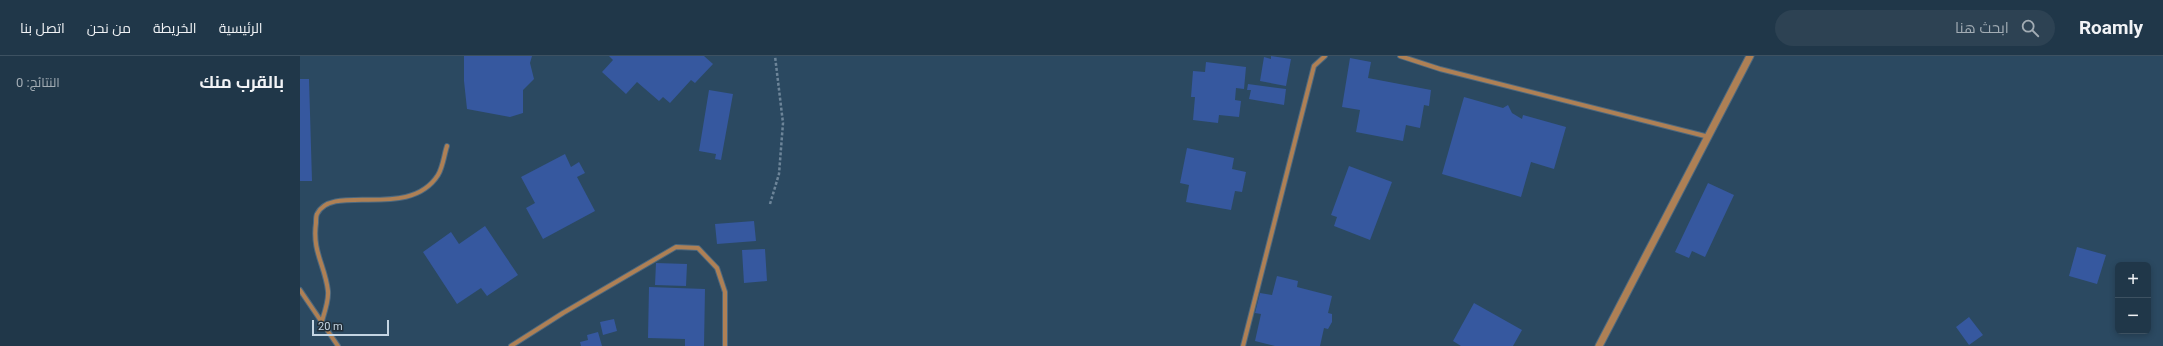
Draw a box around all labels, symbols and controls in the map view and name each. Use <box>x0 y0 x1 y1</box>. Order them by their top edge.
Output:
search box <box>1775 10 2055 46</box>
text: Roamly <box>2079 16 2143 39</box>
icon: search <box>2019 17 2041 39</box>
text: ابحث هنا <box>1955 19 2009 37</box>
text: اتصل بنا <box>20 20 65 36</box>
text: من نحن <box>87 20 131 36</box>
text: الخريطة <box>153 20 197 36</box>
text: الرئيسية <box>219 20 263 36</box>
text: بالقرب منك <box>200 72 284 92</box>
text: النتائج: 0 <box>16 75 60 90</box>
map controls <box>2115 262 2151 334</box>
button: + <box>2115 262 2151 298</box>
button: − <box>2115 298 2151 334</box>
scale bar <box>312 318 389 337</box>
text: 20 m <box>318 320 343 333</box>

